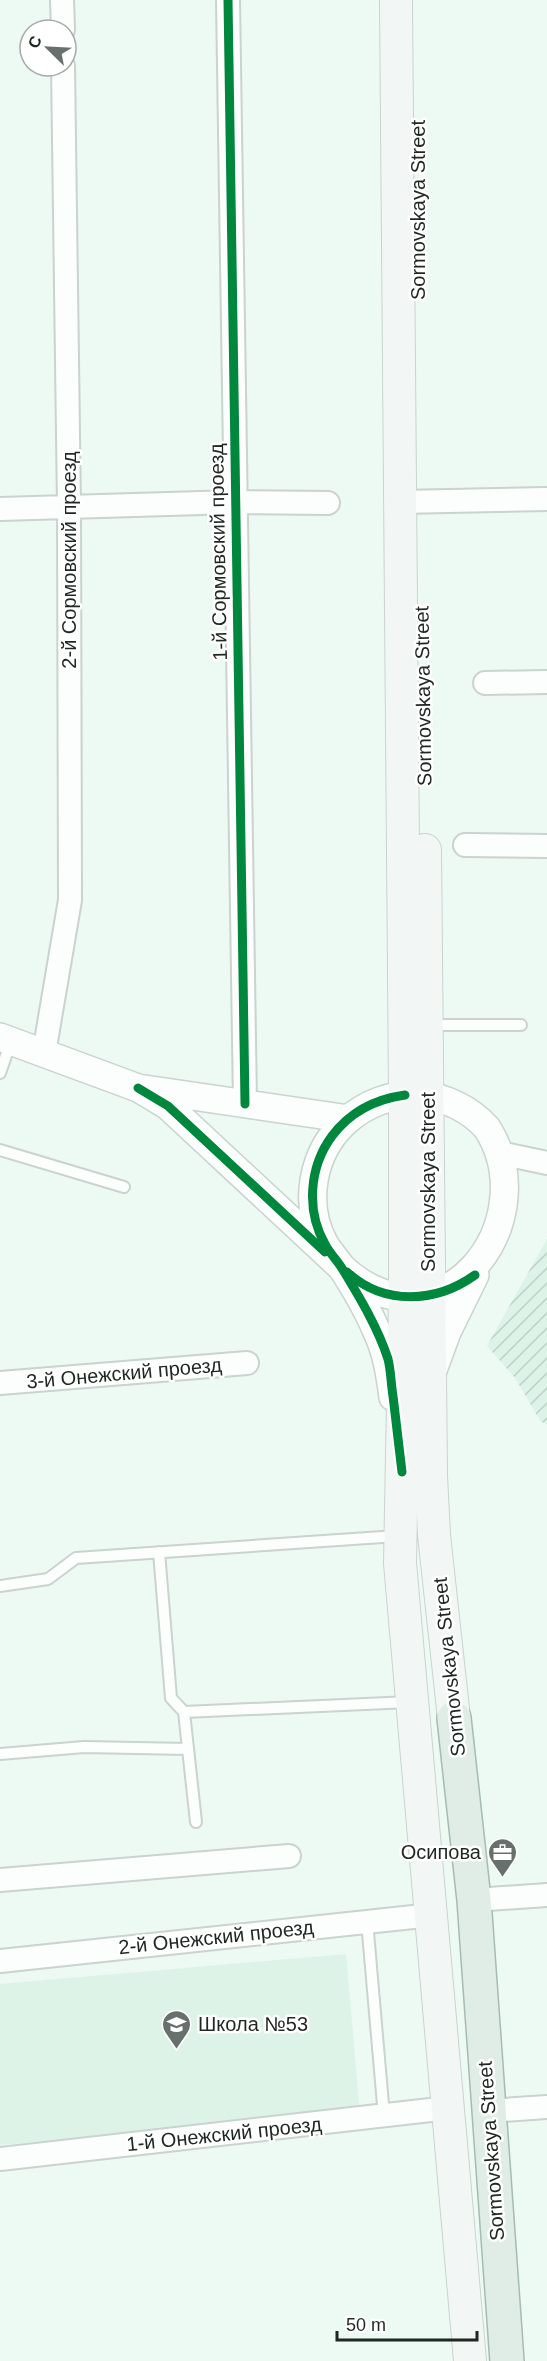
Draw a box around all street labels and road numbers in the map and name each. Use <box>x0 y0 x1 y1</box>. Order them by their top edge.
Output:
street label: Sormovskaya Street <box>407 120 429 300</box>
street label: 1-й Сормовский проезд <box>205 443 231 661</box>
street label: 2-й Сормовский проезд <box>58 451 80 669</box>
street label: Sormovskaya Street <box>410 605 436 786</box>
street label: Sormovskaya Street <box>417 1092 439 1272</box>
street label: 3-й Онежский проезд <box>25 1353 223 1393</box>
street label: Sormovskaya Street <box>429 1576 469 1758</box>
street label: 2-й Онежский проезд <box>117 1916 315 1958</box>
street label: Sormovskaya Street <box>474 2060 508 2242</box>
street label: 1-й Онежский проезд <box>125 2113 323 2155</box>

